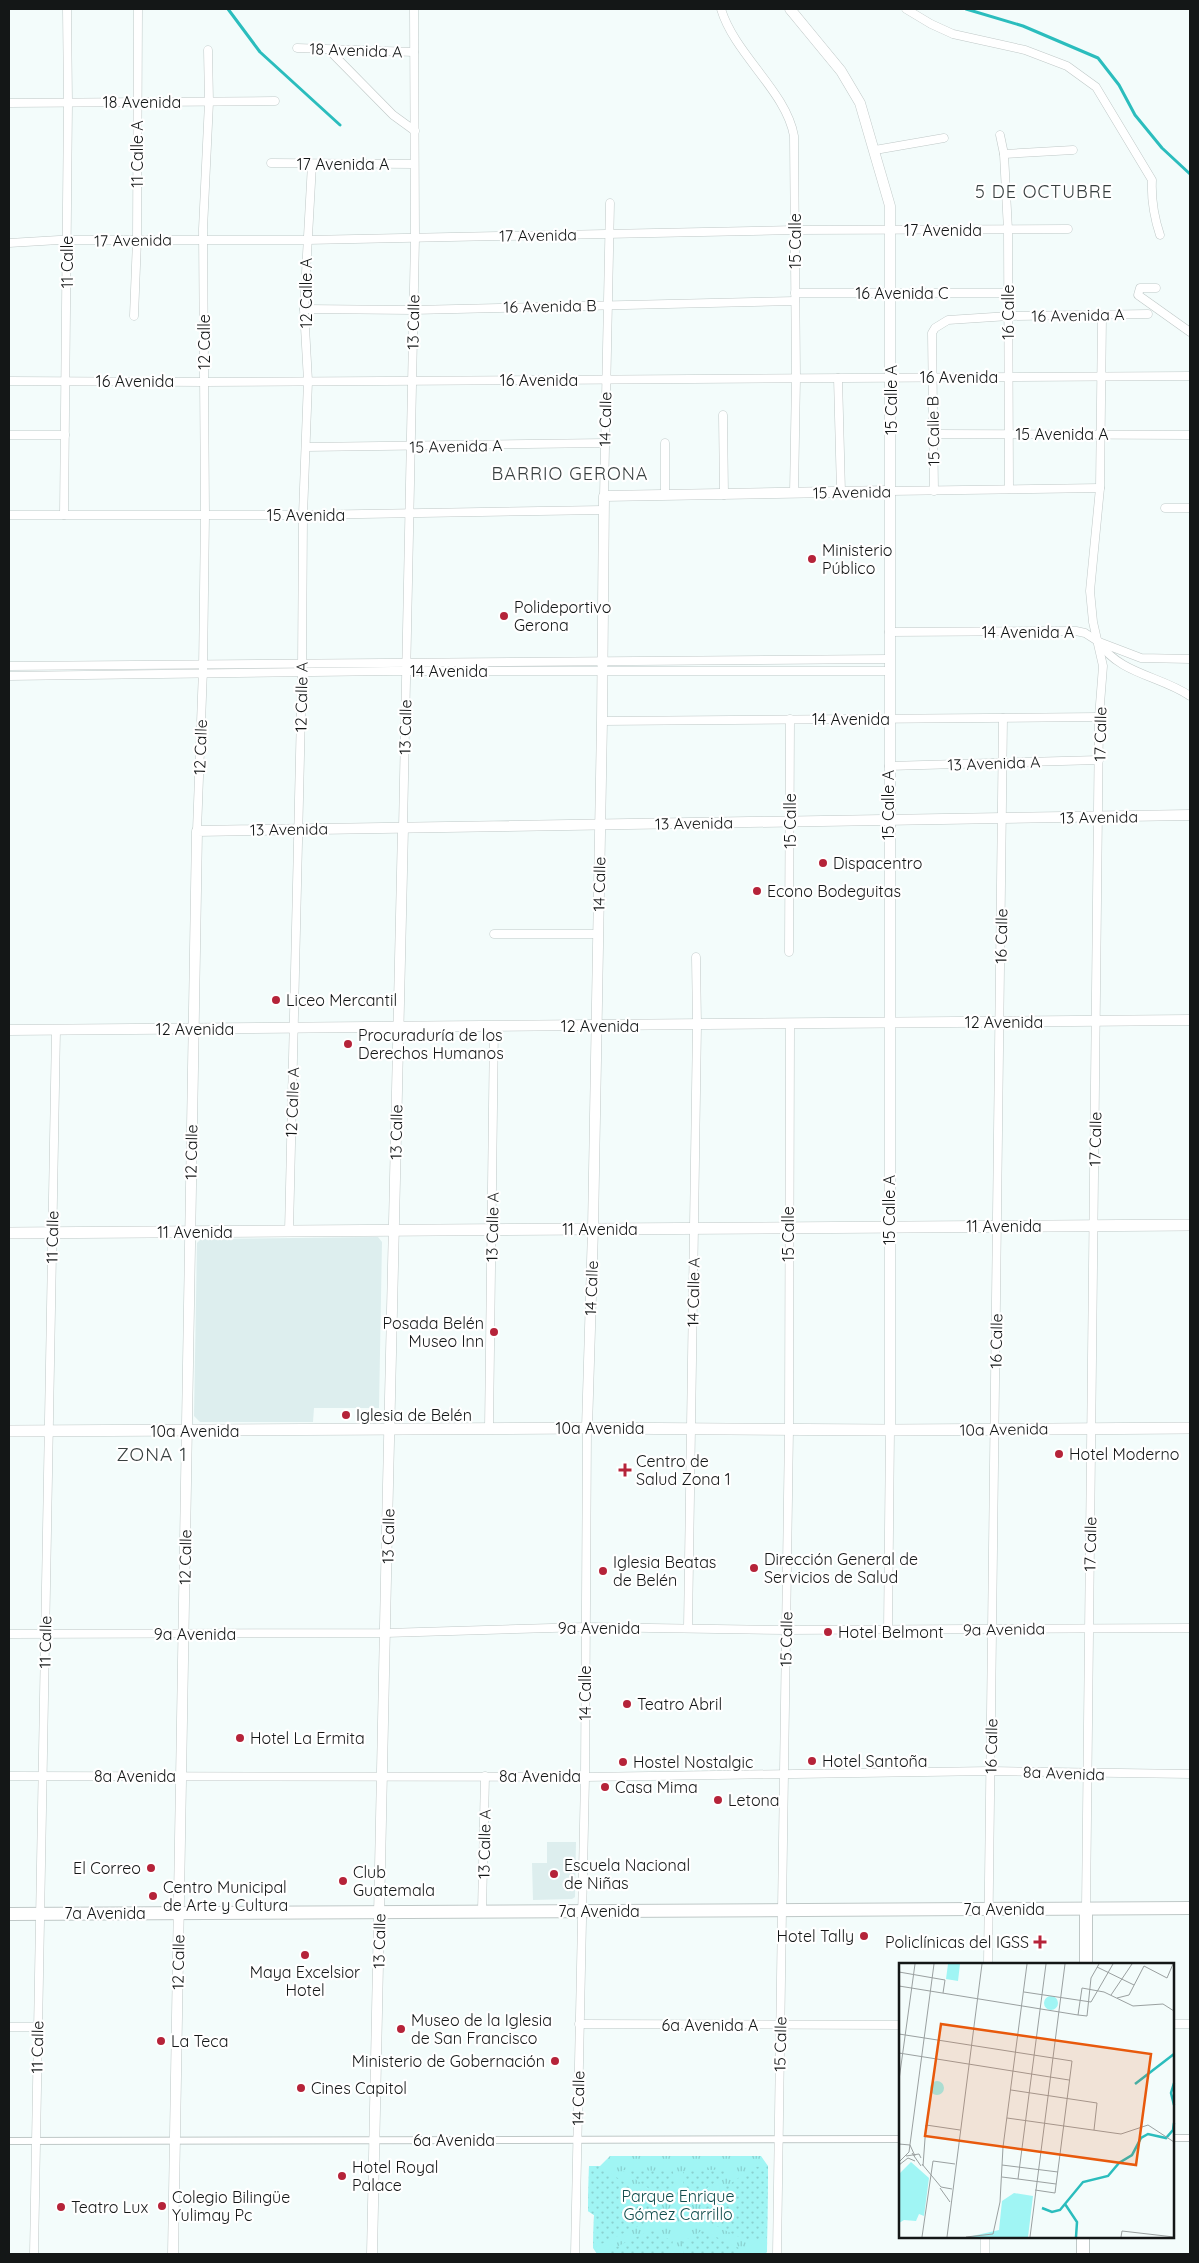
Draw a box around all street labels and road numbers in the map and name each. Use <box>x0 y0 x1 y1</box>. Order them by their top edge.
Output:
street label: 18 Avenida A <box>309 38 403 62</box>
street label: 18 Avenida <box>103 92 181 112</box>
street label: 11 Calle A <box>127 120 147 188</box>
street label: 17 Avenida A <box>297 154 389 174</box>
street label: 15 Calle <box>785 213 805 269</box>
street label: 17 Avenida <box>904 220 982 240</box>
street label: 17 Avenida <box>499 224 577 246</box>
street label: 17 Avenida <box>94 229 172 251</box>
street label: 11 Calle <box>57 236 77 288</box>
street label: 12 Calle A <box>296 258 316 328</box>
street label: 16 Avenida C <box>855 283 949 303</box>
street label: 16 Calle <box>998 284 1018 340</box>
street label: 13 Calle <box>403 294 423 350</box>
street label: 16 Avenida B <box>503 295 597 317</box>
street label: 16 Avenida A <box>1031 304 1125 326</box>
street label: 12 Calle <box>194 314 214 370</box>
street label: 15 Calle A <box>881 365 901 435</box>
street label: 16 Avenida <box>920 367 998 387</box>
street label: 16 Avenida <box>500 370 578 390</box>
street label: 16 Avenida <box>96 371 174 391</box>
street label: 14 Calle <box>595 391 615 447</box>
street label: 15 Calle B <box>922 396 944 466</box>
street label: 15 Avenida A <box>1015 424 1109 444</box>
street label: 15 Avenida A <box>409 435 503 457</box>
street label: 15 Avenida <box>813 481 891 503</box>
street label: 15 Avenida <box>267 505 345 525</box>
street label: 14 Avenida A <box>982 622 1074 642</box>
street label: 14 Avenida <box>410 661 488 681</box>
street label: 12 Calle A <box>290 662 312 732</box>
street label: 13 Calle <box>395 699 415 755</box>
street label: 17 Calle <box>1090 706 1110 762</box>
street label: 14 Avenida <box>812 709 890 729</box>
street label: 12 Calle <box>189 719 211 775</box>
street label: 13 Avenida A <box>947 751 1041 775</box>
street label: 15 Calle A <box>878 770 898 840</box>
street label: 15 Calle <box>780 793 800 849</box>
street label: 13 Avenida <box>1060 806 1138 828</box>
street label: 13 Avenida <box>655 812 733 834</box>
street label: 13 Avenida <box>250 818 328 840</box>
street label: 14 Calle <box>589 856 609 912</box>
street label: 16 Calle <box>991 908 1011 964</box>
street label: 12 Avenida <box>965 1012 1043 1032</box>
street label: 12 Avenida <box>561 1016 639 1036</box>
street label: 12 Avenida <box>156 1019 234 1039</box>
street label: 12 Calle A <box>281 1067 303 1137</box>
street label: 13 Calle <box>386 1104 406 1160</box>
street label: 17 Calle <box>1085 1111 1105 1167</box>
street label: 12 Calle <box>181 1124 201 1180</box>
street label: 15 Calle A <box>879 1175 899 1245</box>
street label: 13 Calle A <box>481 1192 503 1262</box>
street label: 15 Calle <box>778 1206 798 1262</box>
street label: 11 Calle <box>42 1211 62 1263</box>
street label: 11 Avenida <box>966 1216 1042 1236</box>
street label: 11 Avenida <box>562 1219 638 1239</box>
street label: 11 Avenida <box>157 1222 233 1242</box>
street label: 14 Calle A <box>682 1257 704 1327</box>
street label: 14 Calle <box>580 1260 602 1316</box>
street label: 16 Calle <box>986 1313 1006 1369</box>
street label: 10a Avenida <box>556 1418 644 1438</box>
street label: 10a Avenida <box>959 1418 1049 1440</box>
street label: 10a Avenida <box>151 1421 239 1441</box>
street label: 13 Calle <box>378 1508 398 1564</box>
street label: 17 Calle <box>1080 1516 1100 1572</box>
street label: 12 Calle <box>175 1529 195 1585</box>
street label: 15 Calle <box>776 1611 796 1667</box>
street label: 11 Calle <box>35 1616 55 1668</box>
street label: 9a Avenida <box>558 1618 640 1638</box>
street label: 9a Avenida <box>963 1618 1045 1640</box>
street label: 9a Avenida <box>154 1624 236 1644</box>
street label: 14 Calle <box>575 1666 595 1720</box>
street label: 16 Calle <box>981 1718 1001 1774</box>
street label: 8a Avenida <box>1023 1762 1105 1784</box>
street label: 8a Avenida <box>94 1766 176 1786</box>
street label: 8a Avenida <box>499 1766 581 1786</box>
street label: 13 Calle A <box>473 1809 495 1879</box>
street label: 7a Avenida <box>963 1899 1045 1919</box>
street label: 7a Avenida <box>558 1901 640 1921</box>
street label: 7a Avenida <box>64 1903 146 1923</box>
street label: 13 Calle <box>369 1913 389 1969</box>
street label: 12 Calle <box>168 1934 188 1990</box>
street label: 6a Avenida A <box>662 2015 758 2035</box>
street label: 15 Calle <box>770 2016 790 2072</box>
street label: 11 Calle <box>27 2021 47 2073</box>
street label: 14 Calle <box>568 2070 588 2126</box>
street label: 6a Avenida <box>413 2130 495 2150</box>

